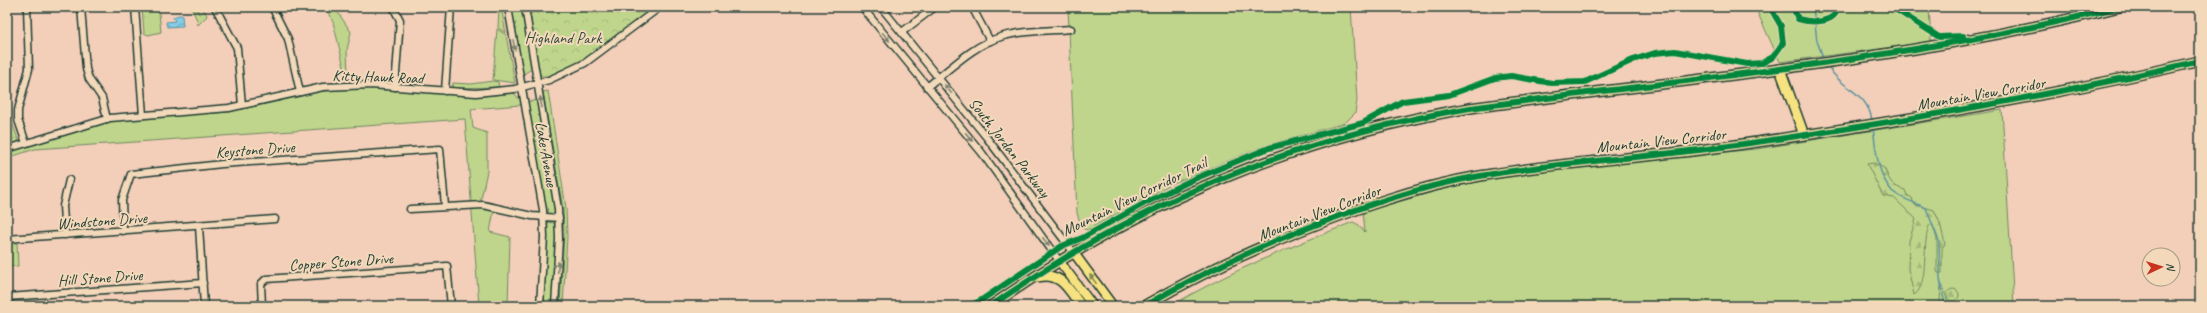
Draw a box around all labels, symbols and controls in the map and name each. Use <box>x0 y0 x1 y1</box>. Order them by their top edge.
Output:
park label: Highland Park <box>525 28 602 48</box>
one-way arrow <box>882 32 891 43</box>
one-way arrow <box>512 39 518 52</box>
street label: Kitty Hawk Road <box>332 65 427 89</box>
street label: Mountain View Corridor <box>1915 73 2048 115</box>
one-way arrow <box>943 84 952 95</box>
street label: South Jordan Parkway <box>964 94 1055 203</box>
one-way arrow <box>538 95 544 108</box>
street label: Lake Avenue <box>530 120 562 190</box>
street label: Mountain View Corridor <box>1595 124 1728 158</box>
one-way arrow <box>965 132 973 143</box>
street label: Keystone Drive <box>215 137 297 163</box>
street label: Mountain View Corridor Trail <box>1059 152 1213 241</box>
street label: Mountain View Corridor <box>1255 180 1385 246</box>
street label: Windstone Drive <box>57 208 149 234</box>
one-way arrow <box>1042 237 1050 248</box>
north arrow <box>2141 247 2181 287</box>
street label: Copper Stone Drive <box>289 248 395 276</box>
one-way arrow <box>554 261 561 273</box>
text: N <box>2164 262 2178 272</box>
street label: Hill Stone Drive <box>57 265 145 291</box>
one-way arrow <box>1089 274 1097 285</box>

